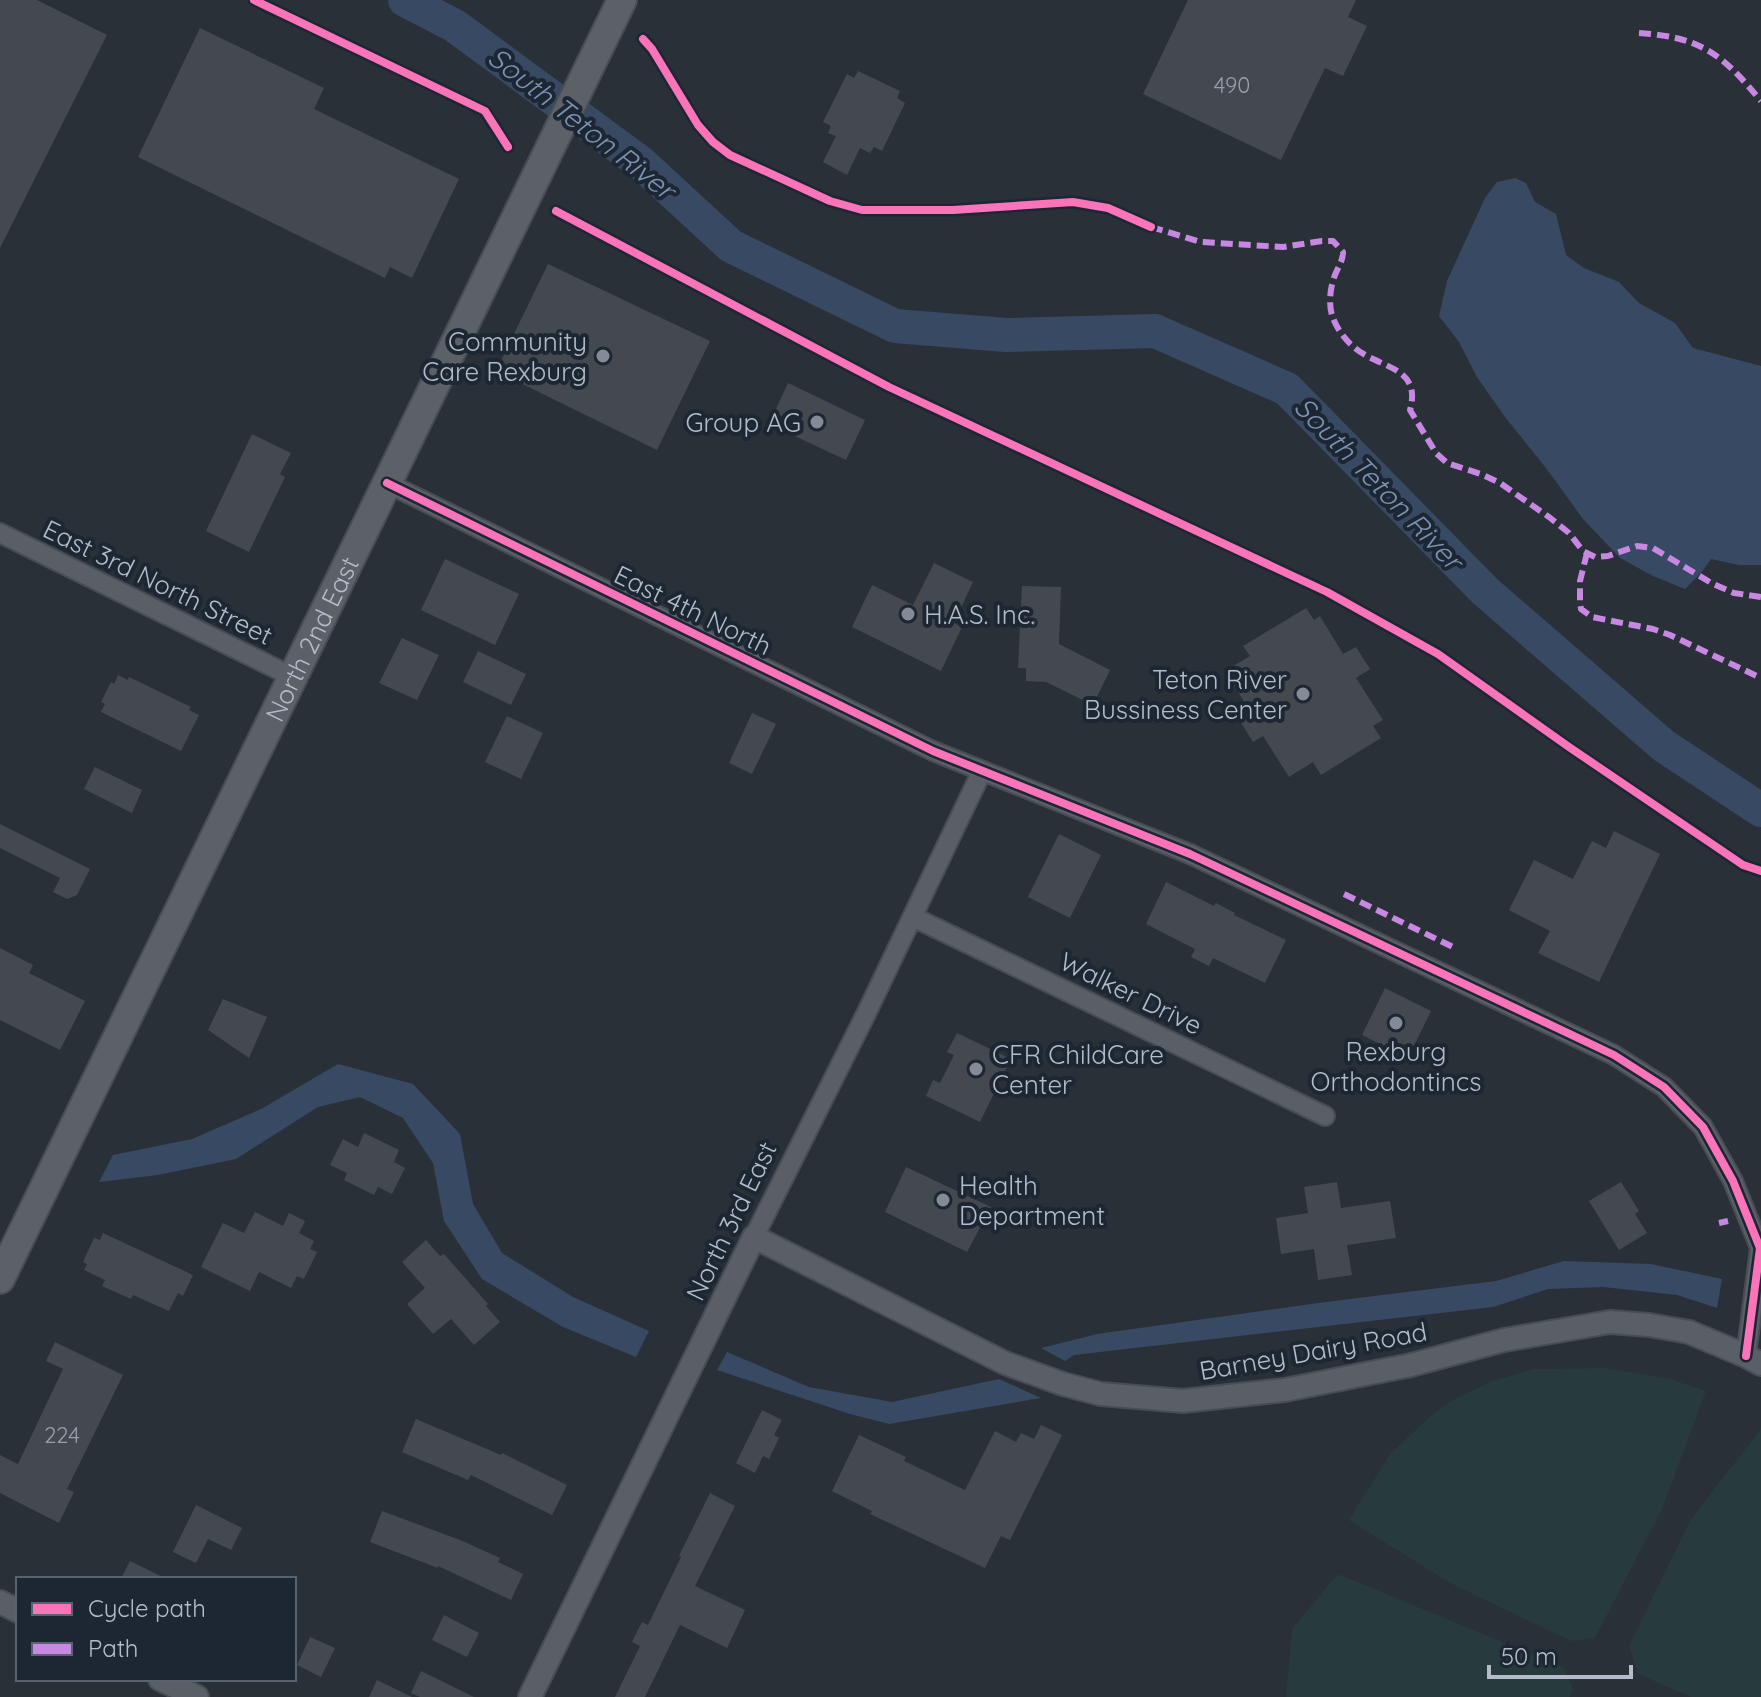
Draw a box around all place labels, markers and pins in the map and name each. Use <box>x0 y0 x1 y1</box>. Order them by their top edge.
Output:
place label: Community Care Rexburg <box>422 325 587 388</box>
marker: Community Care Rexburg <box>594 347 612 365</box>
place label: Group AG <box>685 406 801 439</box>
marker: Group AG <box>808 413 826 431</box>
place label: H.A.S. Inc. <box>924 598 1035 631</box>
marker: H.A.S. Inc. <box>899 605 917 623</box>
place label: Teton River Bussiness Center <box>1084 663 1287 726</box>
marker: Teton River Bussiness Center <box>1294 685 1312 703</box>
marker: Rexburg Orthodontincs <box>1387 1014 1405 1032</box>
place label: Rexburg Orthodontincs <box>1311 1035 1481 1098</box>
place label: CFR ChildCare Center <box>992 1038 1164 1101</box>
marker: CFR ChildCare Center <box>967 1060 985 1078</box>
place label: Health Department <box>959 1169 1105 1232</box>
marker: Health Department <box>934 1191 952 1209</box>

